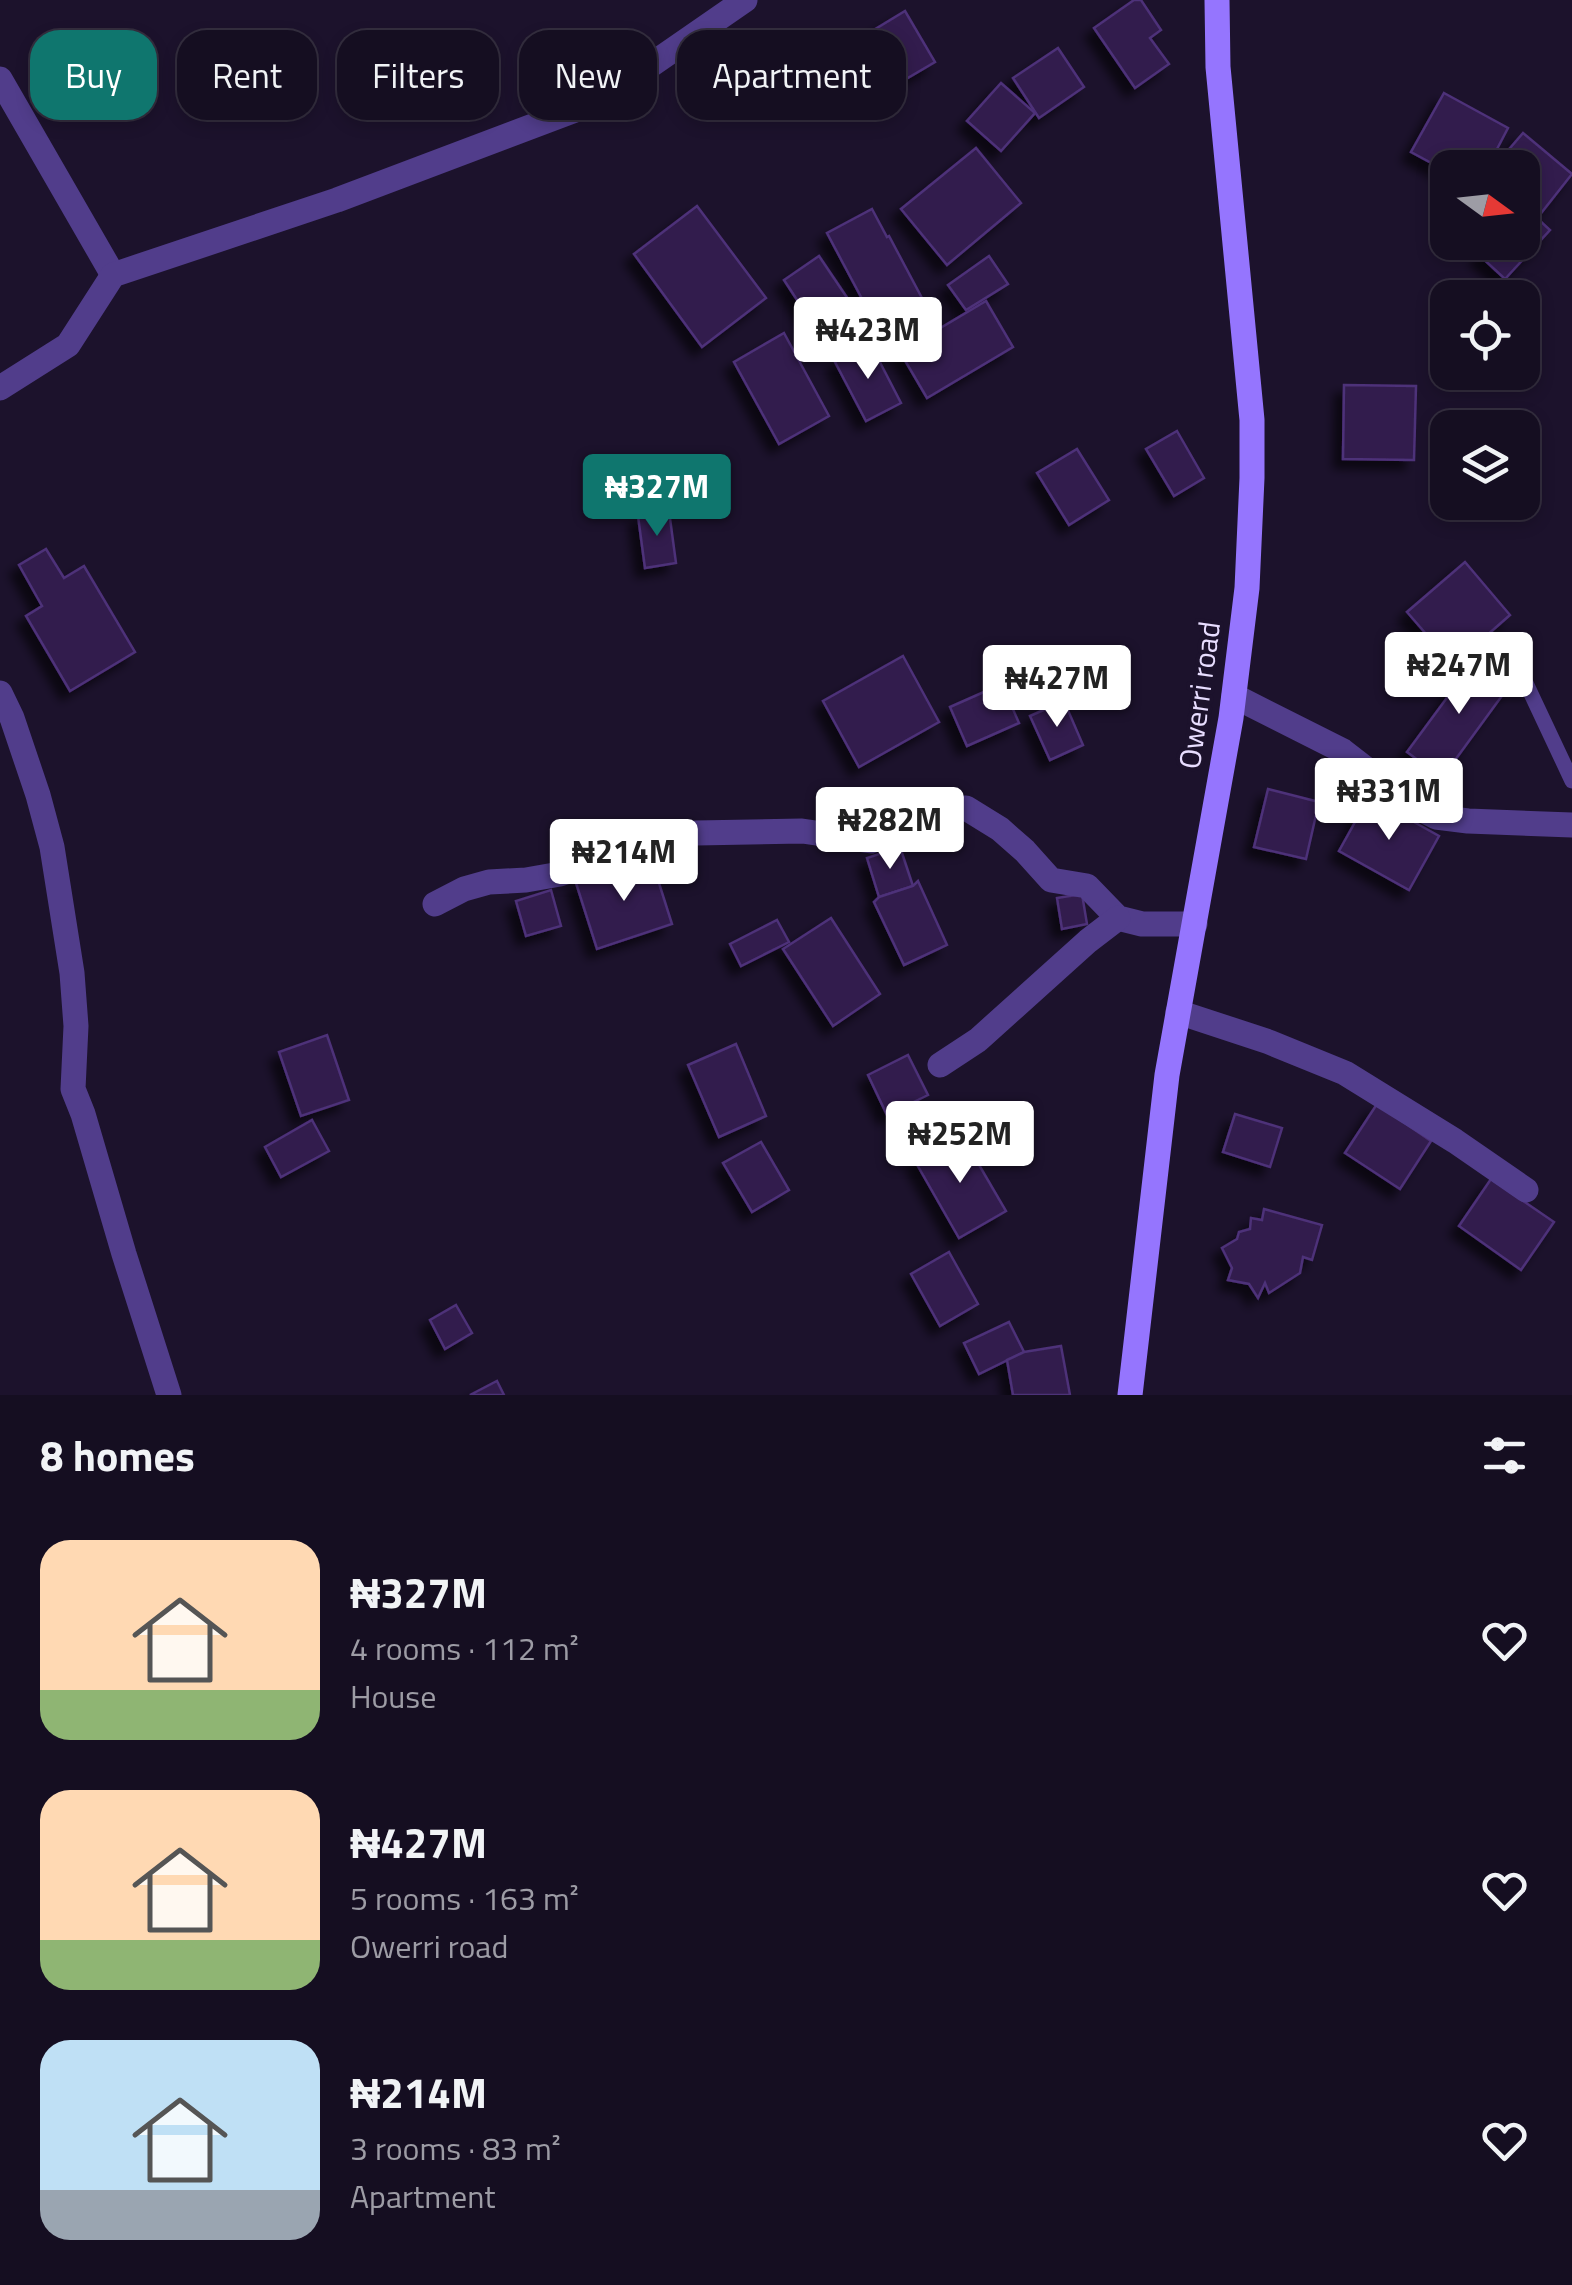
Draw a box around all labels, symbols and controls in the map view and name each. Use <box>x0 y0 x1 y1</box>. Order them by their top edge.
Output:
chip: Buy <box>30 30 157 120</box>
chip: Rent <box>177 30 317 120</box>
chip: Filters <box>337 30 499 120</box>
chip: New <box>519 30 657 120</box>
chip: Apartment <box>677 30 906 120</box>
north arrow <box>1430 150 1540 260</box>
map controls <box>1430 150 1540 520</box>
button: locate <box>1430 280 1540 390</box>
pin: ₦423M <box>798 297 938 382</box>
text: ₦423M <box>816 305 920 353</box>
button: layers <box>1430 410 1540 520</box>
pin: ₦327M <box>587 454 727 539</box>
text: ₦327M <box>605 462 709 510</box>
street label: Owerri road <box>1166 618 1232 772</box>
pin: ₦247M <box>1389 632 1529 717</box>
text: ₦247M <box>1407 640 1511 688</box>
pin: ₦427M <box>987 645 1127 730</box>
text: ₦427M <box>1005 653 1109 701</box>
pin: ₦331M <box>1319 758 1459 843</box>
text: ₦331M <box>1337 766 1441 814</box>
pin: ₦282M <box>820 787 960 872</box>
text: ₦282M <box>838 795 942 843</box>
pin: ₦214M <box>554 819 694 904</box>
text: ₦214M <box>572 827 676 875</box>
pin: ₦252M <box>890 1101 1030 1186</box>
text: ₦252M <box>908 1109 1012 1157</box>
text: 8 homes <box>40 1423 195 1487</box>
icon: filters <box>1477 1428 1532 1483</box>
text: ₦327M <box>350 1560 487 1624</box>
icon: home <box>120 1580 240 1700</box>
icon: heart <box>1477 1613 1532 1668</box>
text: 4 rooms · 112 m² <box>350 1624 579 1672</box>
text: House <box>350 1672 436 1720</box>
text: ₦427M <box>350 1810 487 1874</box>
icon: home <box>120 1830 240 1950</box>
icon: heart <box>1477 1863 1532 1918</box>
text: 5 rooms · 163 m² <box>350 1874 579 1922</box>
text: Owerri road <box>350 1922 508 1970</box>
text: ₦214M <box>350 2060 487 2124</box>
icon: home <box>120 2080 240 2200</box>
icon: heart <box>1477 2113 1532 2168</box>
text: 3 rooms · 83 m² <box>350 2124 561 2172</box>
text: Apartment <box>350 2172 496 2220</box>

